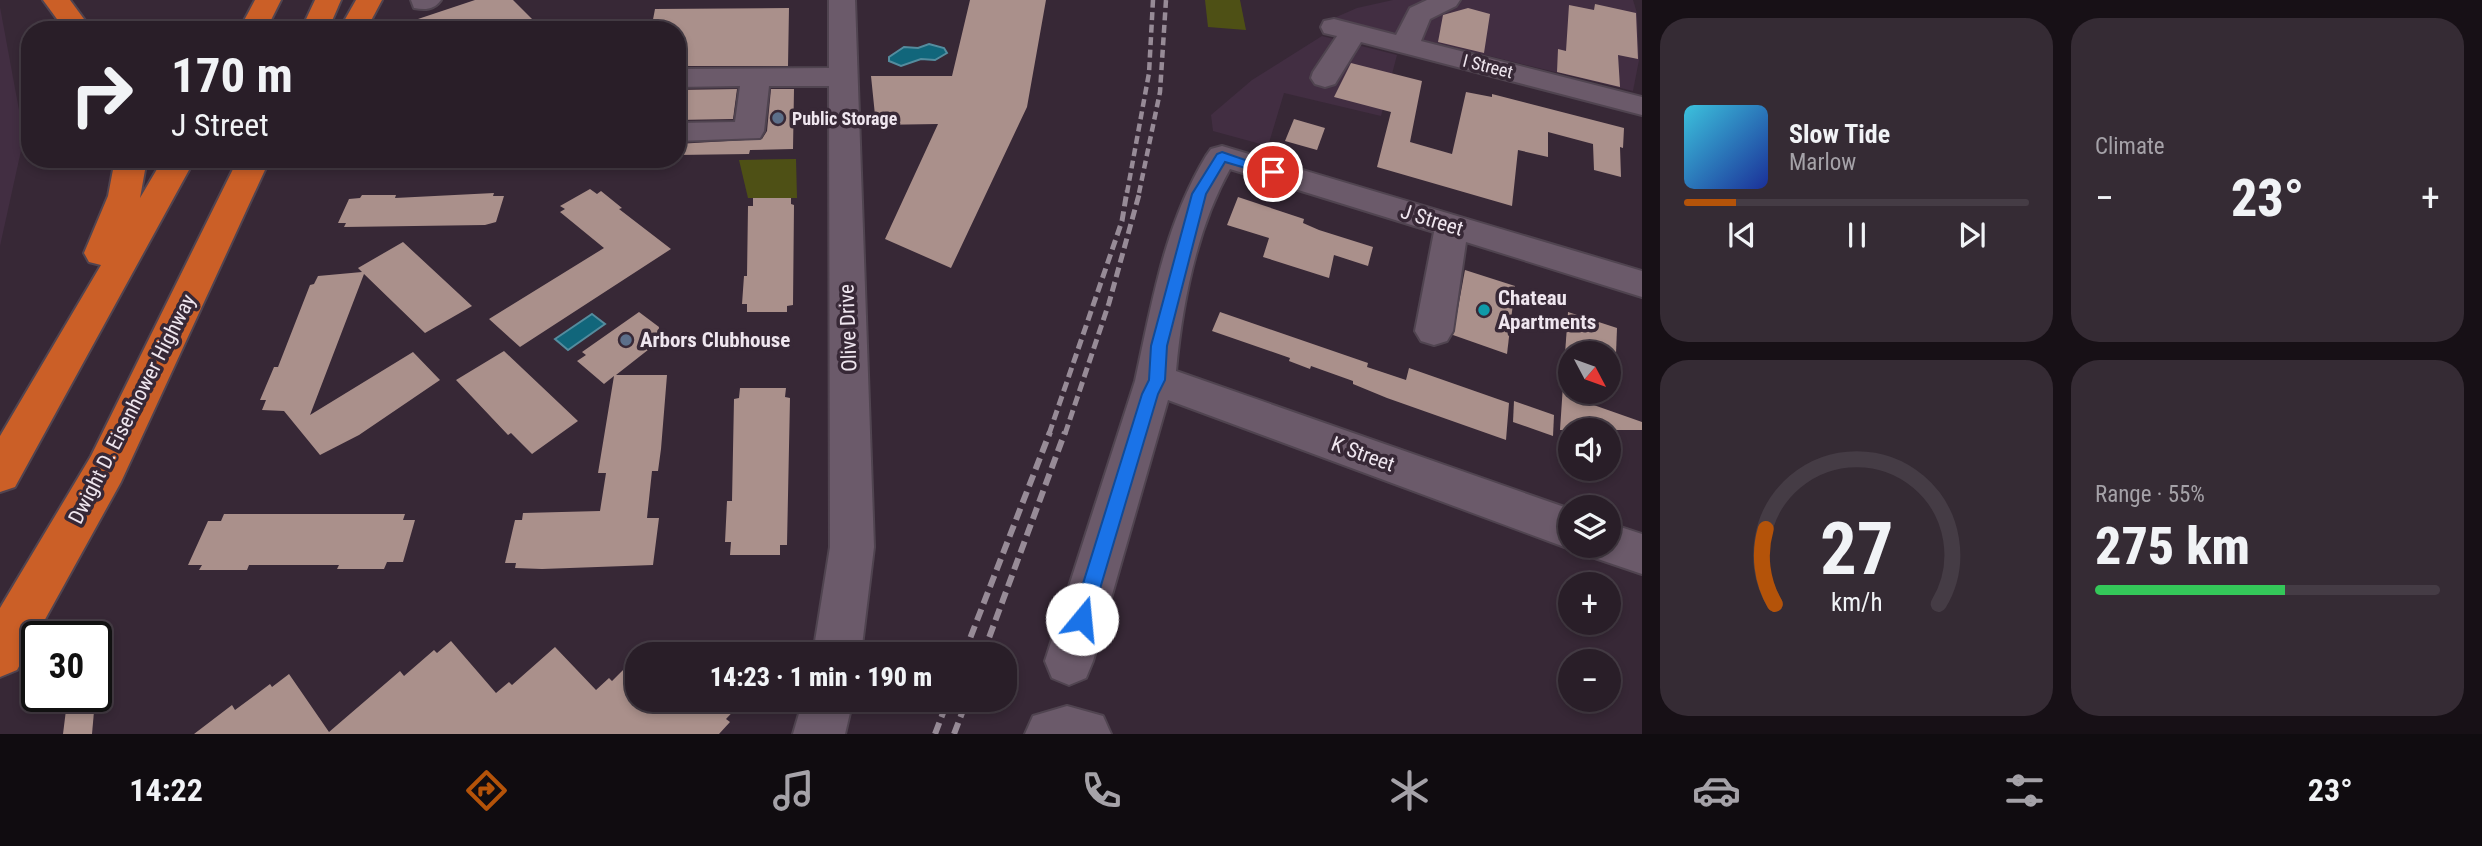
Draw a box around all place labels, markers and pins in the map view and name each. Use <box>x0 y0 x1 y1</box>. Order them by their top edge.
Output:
place label: Public Storage <box>792 108 898 129</box>
marker: Public Storage <box>770 110 786 126</box>
pin <box>1243 142 1303 202</box>
place label: Chateau Apartments <box>1498 286 1596 334</box>
marker: Chateau Apartments <box>1476 302 1492 318</box>
place label: Arbors Clubhouse <box>640 328 790 352</box>
marker: Arbors Clubhouse <box>618 332 634 348</box>

